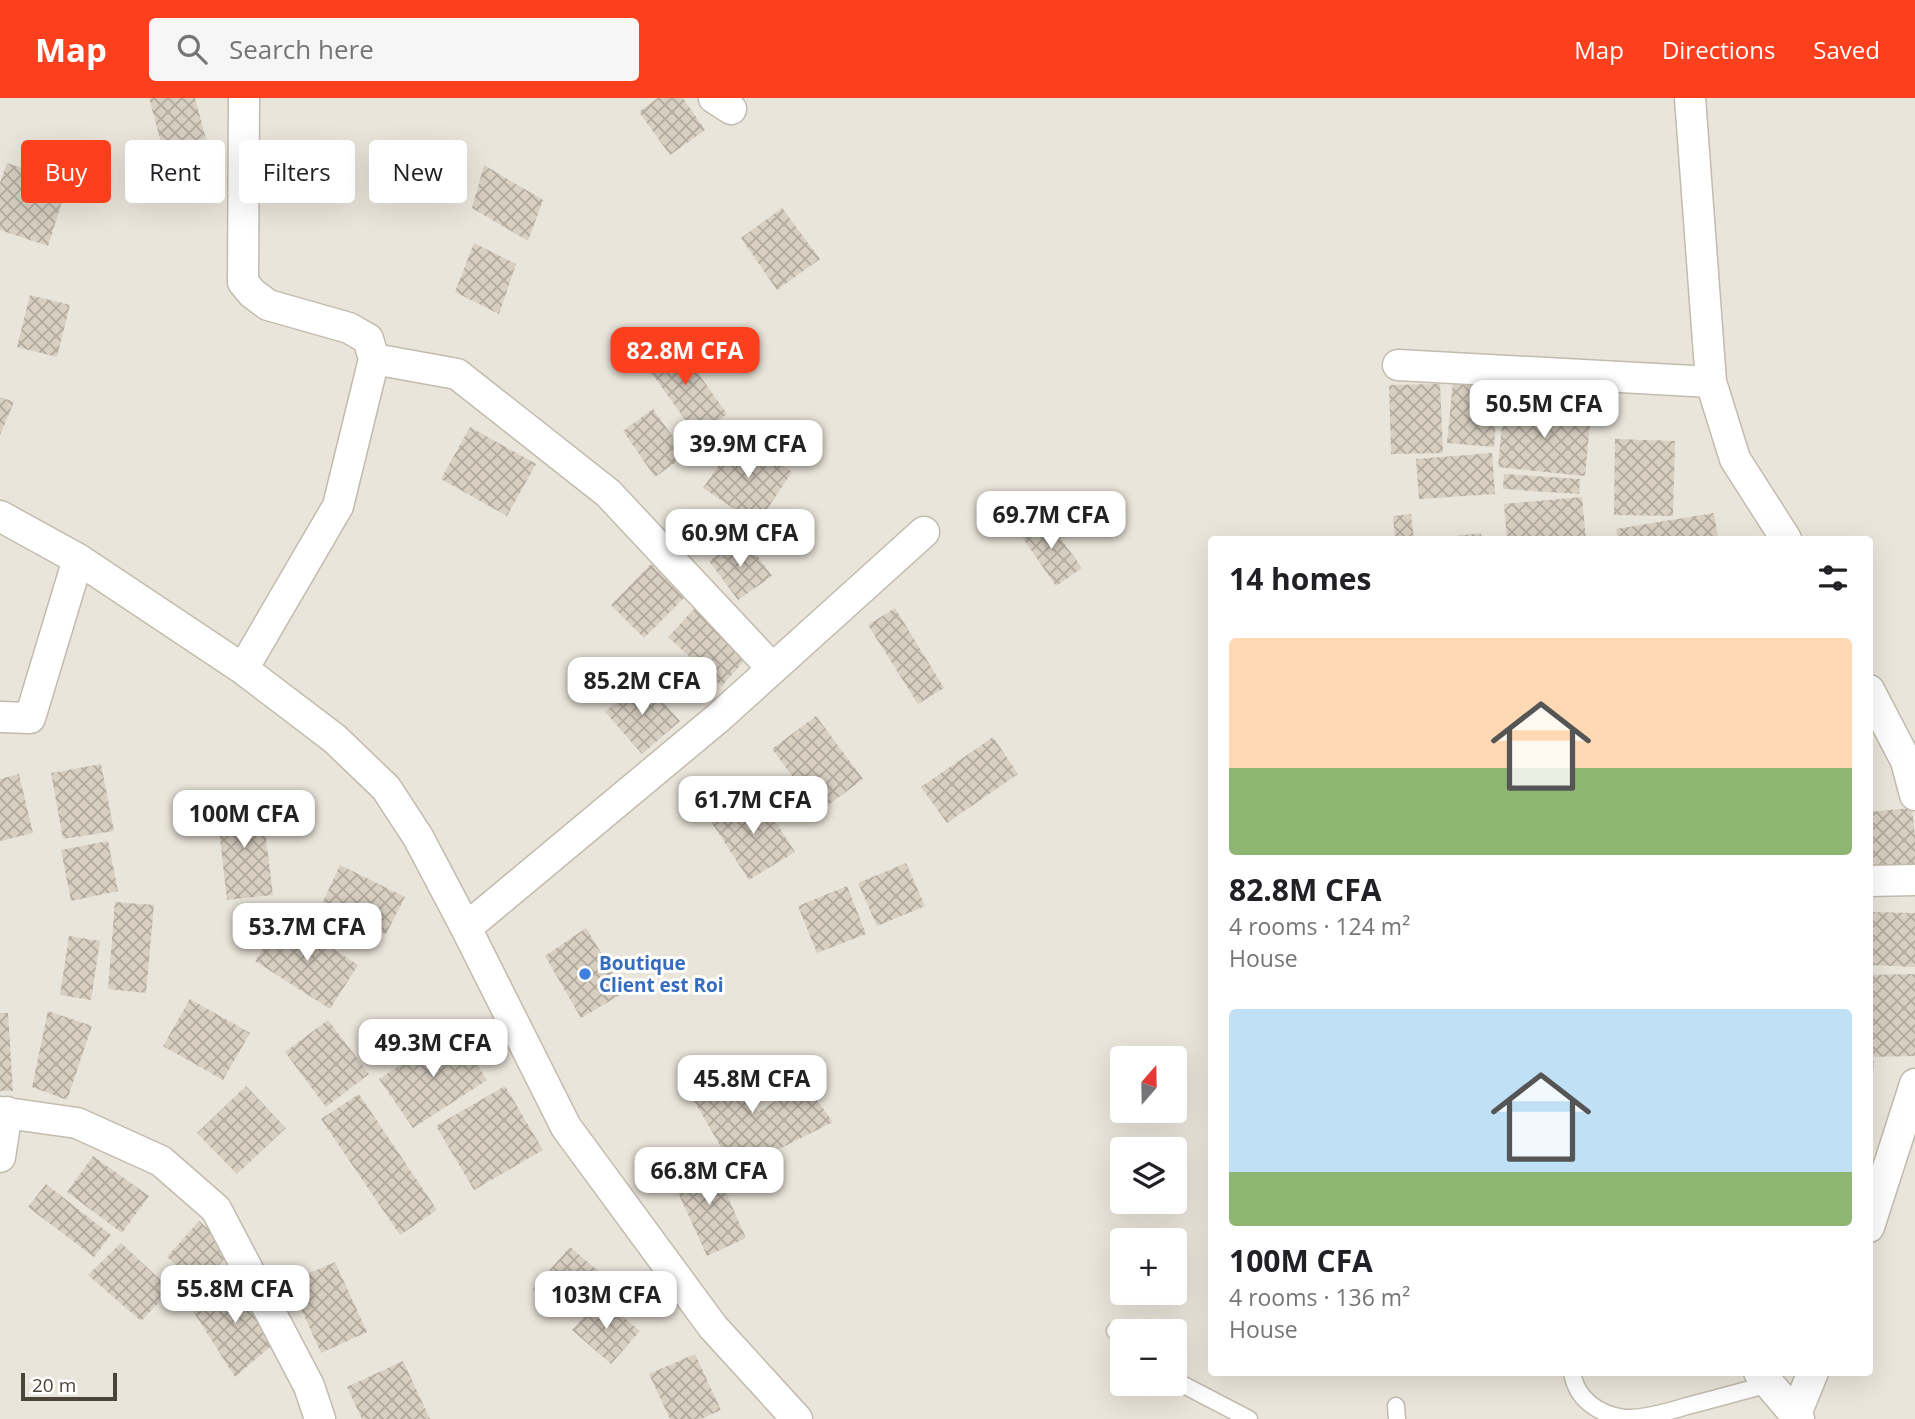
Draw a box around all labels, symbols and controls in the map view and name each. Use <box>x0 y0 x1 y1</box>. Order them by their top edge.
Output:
search box <box>149 18 639 81</box>
text: Map <box>35 27 107 72</box>
icon: search <box>173 30 211 68</box>
text: Search here <box>229 31 374 67</box>
text: Map <box>1574 33 1624 66</box>
text: Directions <box>1662 33 1775 66</box>
text: Saved <box>1813 33 1880 66</box>
chip: Buy <box>21 140 111 203</box>
chip: Rent <box>125 140 225 203</box>
chip: Filters <box>239 140 355 203</box>
chip: New <box>369 140 467 203</box>
pin: 82.8M CFA <box>605 328 765 387</box>
text: 82.8M CFA <box>627 334 743 366</box>
pin: 50.5M CFA <box>1464 380 1624 440</box>
text: 50.5M CFA <box>1486 387 1602 419</box>
pin: 39.9M CFA <box>668 420 828 480</box>
text: 39.9M CFA <box>690 427 806 459</box>
pin: 69.7M CFA <box>971 491 1131 551</box>
text: 69.7M CFA <box>993 498 1109 530</box>
pin: 60.9M CFA <box>660 510 820 569</box>
text: 60.9M CFA <box>682 516 798 548</box>
text: 14 homes <box>1229 558 1372 599</box>
icon: filters <box>1814 559 1852 597</box>
pin: 85.2M CFA <box>562 658 722 717</box>
text: 85.2M CFA <box>584 664 700 696</box>
icon: home <box>1478 683 1604 809</box>
pin: 61.7M CFA <box>673 776 833 836</box>
text: 61.7M CFA <box>695 783 811 815</box>
pin: 100M CFA <box>172 790 316 850</box>
text: 100M CFA <box>189 797 299 829</box>
text: 82.8M CFA <box>1229 869 1381 910</box>
pin: 53.7M CFA <box>227 904 387 963</box>
text: 53.7M CFA <box>249 910 365 942</box>
text: 4 rooms · 124 m² <box>1229 910 1410 942</box>
text: House <box>1229 942 1298 974</box>
place label: Boutique Client est Roi <box>599 950 724 998</box>
marker: Boutique Client est Roi <box>577 966 593 982</box>
pin: 49.3M CFA <box>353 1020 513 1079</box>
text: 49.3M CFA <box>375 1026 491 1058</box>
north arrow <box>1110 1046 1186 1124</box>
map controls <box>1110 1046 1187 1396</box>
icon: home <box>1478 1054 1604 1180</box>
pin: 45.8M CFA <box>672 1056 832 1115</box>
text: 45.8M CFA <box>694 1062 810 1094</box>
button: layers <box>1110 1137 1187 1214</box>
pin: 66.8M CFA <box>629 1148 789 1207</box>
text: 66.8M CFA <box>651 1154 767 1186</box>
button: + <box>1110 1228 1187 1305</box>
text: 100M CFA <box>1229 1240 1373 1281</box>
pin: 55.8M CFA <box>155 1266 315 1325</box>
text: 55.8M CFA <box>177 1272 293 1304</box>
pin: 103M CFA <box>534 1272 678 1331</box>
text: 103M CFA <box>551 1278 661 1310</box>
text: 4 rooms · 136 m² <box>1229 1281 1410 1313</box>
text: House <box>1229 1313 1298 1345</box>
button: − <box>1110 1319 1187 1396</box>
scale bar <box>21 1370 117 1402</box>
text: 20 m <box>32 1372 76 1398</box>

